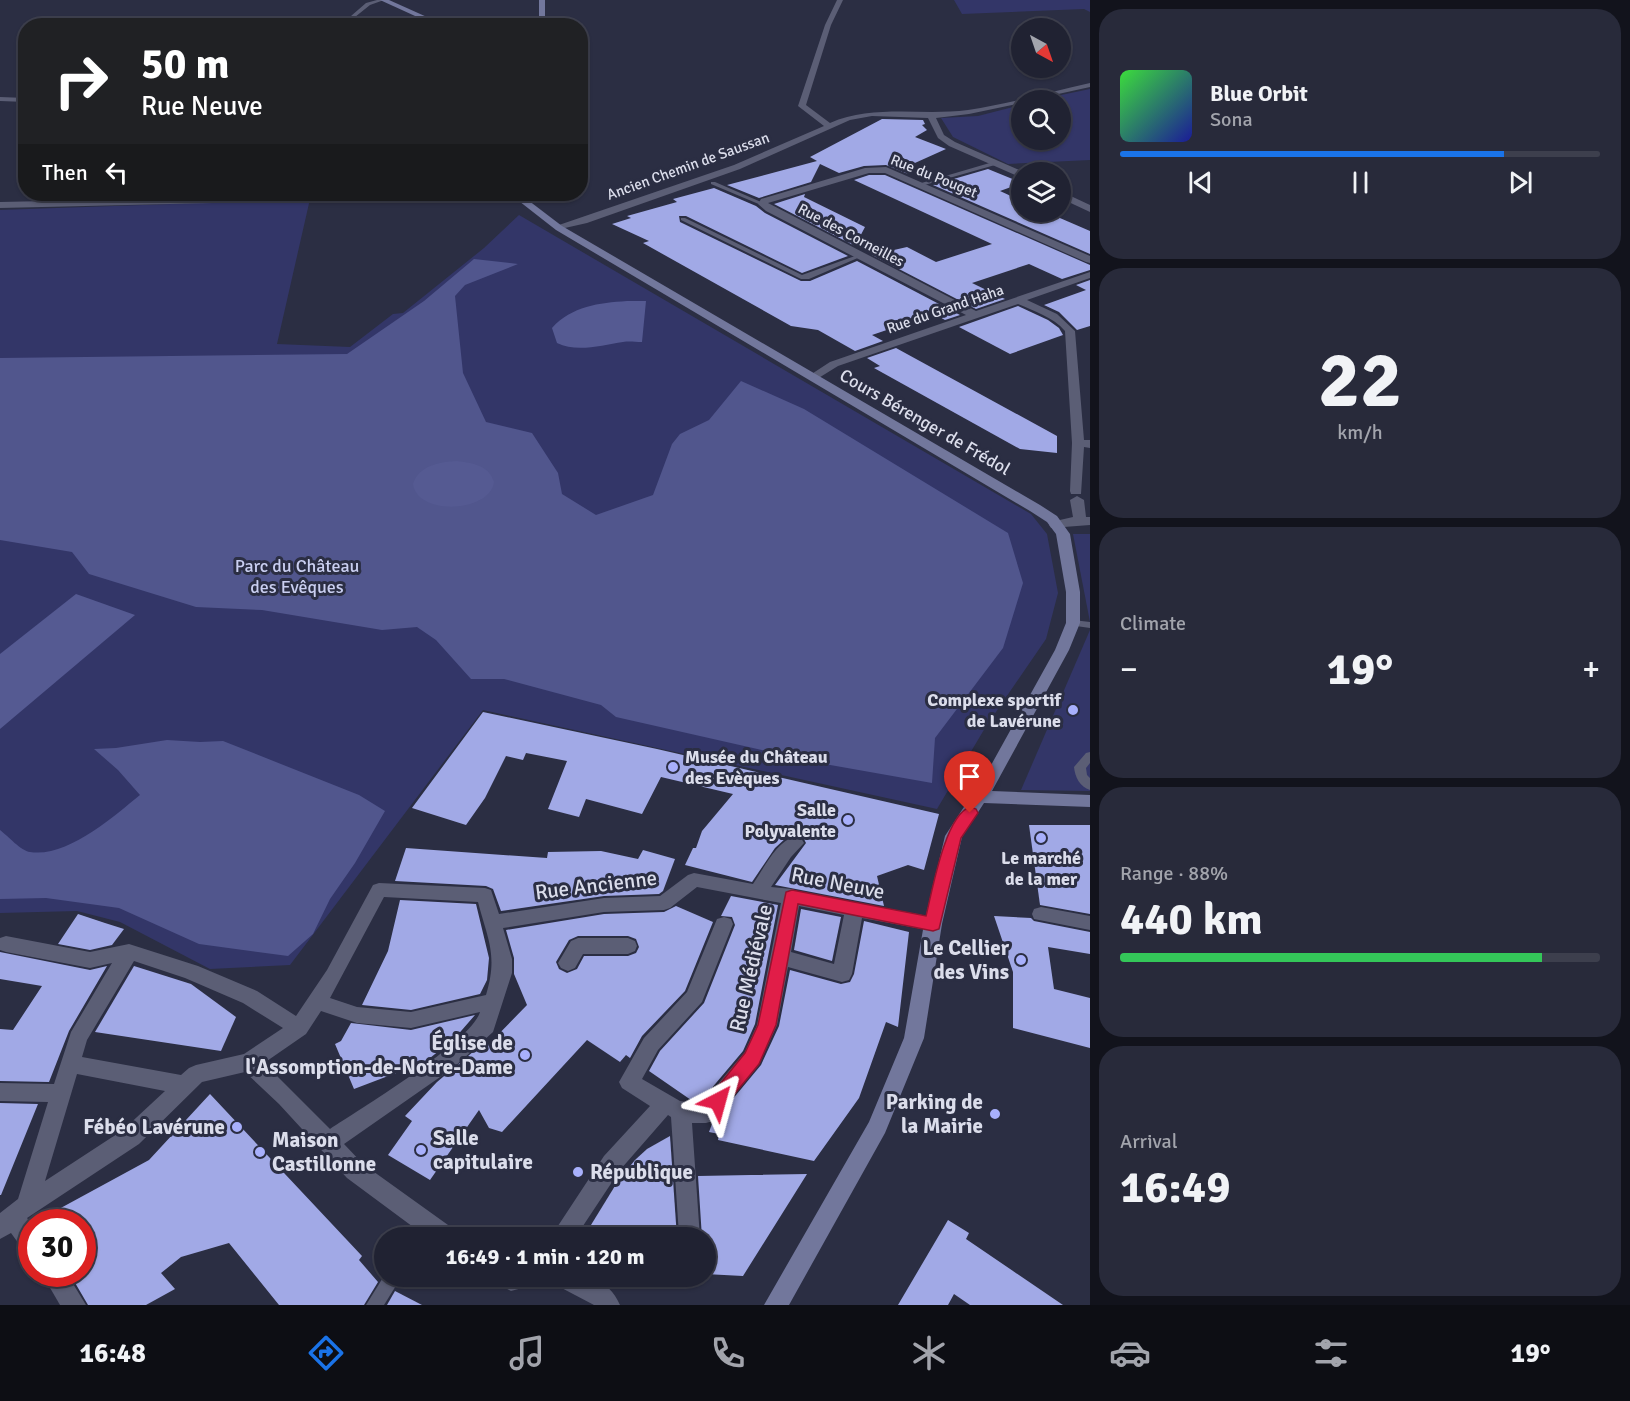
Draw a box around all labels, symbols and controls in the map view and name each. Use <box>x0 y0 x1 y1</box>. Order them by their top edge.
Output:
north arrow <box>1011 18 1071 78</box>
map controls <box>1011 18 1071 222</box>
text: 50 m <box>141 39 230 90</box>
icon: right <box>42 42 120 120</box>
text: Blue Orbit <box>1210 80 1308 107</box>
text: Rue Neuve <box>141 90 263 123</box>
button: search <box>1011 90 1071 150</box>
text: Sona <box>1210 107 1253 132</box>
street label: Ancien Chemin de Saussan <box>604 128 772 204</box>
street label: Rue du Pouget <box>888 150 980 202</box>
icon: left <box>100 156 133 189</box>
text: Then <box>42 159 88 186</box>
button: layers <box>1011 162 1071 222</box>
icon: previous <box>1184 166 1217 199</box>
icon: pause <box>1344 166 1377 199</box>
icon: next <box>1504 166 1537 199</box>
street label: Rue des Corneilles <box>795 199 908 271</box>
street label: Rue du Grand Haha <box>884 281 1006 337</box>
text: 22 <box>1318 333 1402 429</box>
street label: Cours Bérenger de Frédol <box>836 364 1014 480</box>
text: km/h <box>1337 420 1383 445</box>
park label: Parc du Château des Evêques <box>235 555 359 598</box>
text: Climate <box>1120 611 1186 636</box>
text: 19° <box>1327 642 1393 697</box>
text: − <box>1120 649 1138 690</box>
text: + <box>1582 649 1600 690</box>
place label: Complexe sportif de Lavérune <box>927 689 1062 732</box>
marker: Complexe sportif de Lavérune <box>1066 703 1080 717</box>
place label: Musée du Château des Evèques <box>685 746 828 789</box>
pin <box>944 751 995 813</box>
marker: Musée du Château des Evèques <box>666 760 680 774</box>
icon: arrive <box>953 760 986 793</box>
place label: Salle Polyvalente <box>744 799 836 842</box>
marker: Salle Polyvalente <box>841 813 855 827</box>
marker: Le marché de la mer <box>1034 831 1048 845</box>
place label: Le marché de la mer <box>1001 847 1081 890</box>
street label: Rue Neuve <box>789 861 887 905</box>
text: Range · 88% <box>1120 861 1228 886</box>
street label: Rue Ancienne <box>533 865 659 905</box>
text: 440 km <box>1120 892 1263 947</box>
street label: Rue Médiévale <box>724 902 778 1034</box>
place label: Le Cellier des Vins <box>922 935 1010 985</box>
marker: Le Cellier des Vins <box>1014 953 1028 967</box>
place label: Église de l'Assomption-de-Notre-Dame <box>245 1029 513 1080</box>
marker: Église de l'Assomption-de-Notre-Dame <box>518 1048 532 1062</box>
position arrow <box>686 1069 750 1133</box>
place label: Parking de la Mairie <box>886 1089 983 1139</box>
marker: Parking de la Mairie <box>988 1107 1002 1121</box>
place label: Fébéo Lavérune <box>83 1114 225 1140</box>
marker: Fébéo Lavérune <box>230 1120 244 1134</box>
place label: Salle capitulaire <box>433 1125 533 1175</box>
place label: Maison Castillonne <box>272 1127 376 1177</box>
text: Arrival <box>1120 1129 1178 1154</box>
marker: Salle capitulaire <box>414 1143 428 1157</box>
marker: Maison Castillonne <box>253 1145 267 1159</box>
place label: République <box>590 1159 693 1185</box>
text: 16:49 <box>1120 1160 1230 1215</box>
marker: République <box>571 1165 585 1179</box>
speed limit sign: 30 <box>18 1209 96 1287</box>
text: 16:49 · 1 min · 120 m <box>445 1243 645 1270</box>
icon: directions <box>305 1332 347 1374</box>
icon: music <box>506 1332 548 1374</box>
icon: phone <box>707 1332 749 1374</box>
icon: climate <box>908 1332 950 1374</box>
icon: car <box>1109 1332 1151 1374</box>
icon: filters <box>1310 1332 1352 1374</box>
text: 16:48 <box>79 1337 146 1370</box>
text: 19° <box>1511 1337 1551 1370</box>

